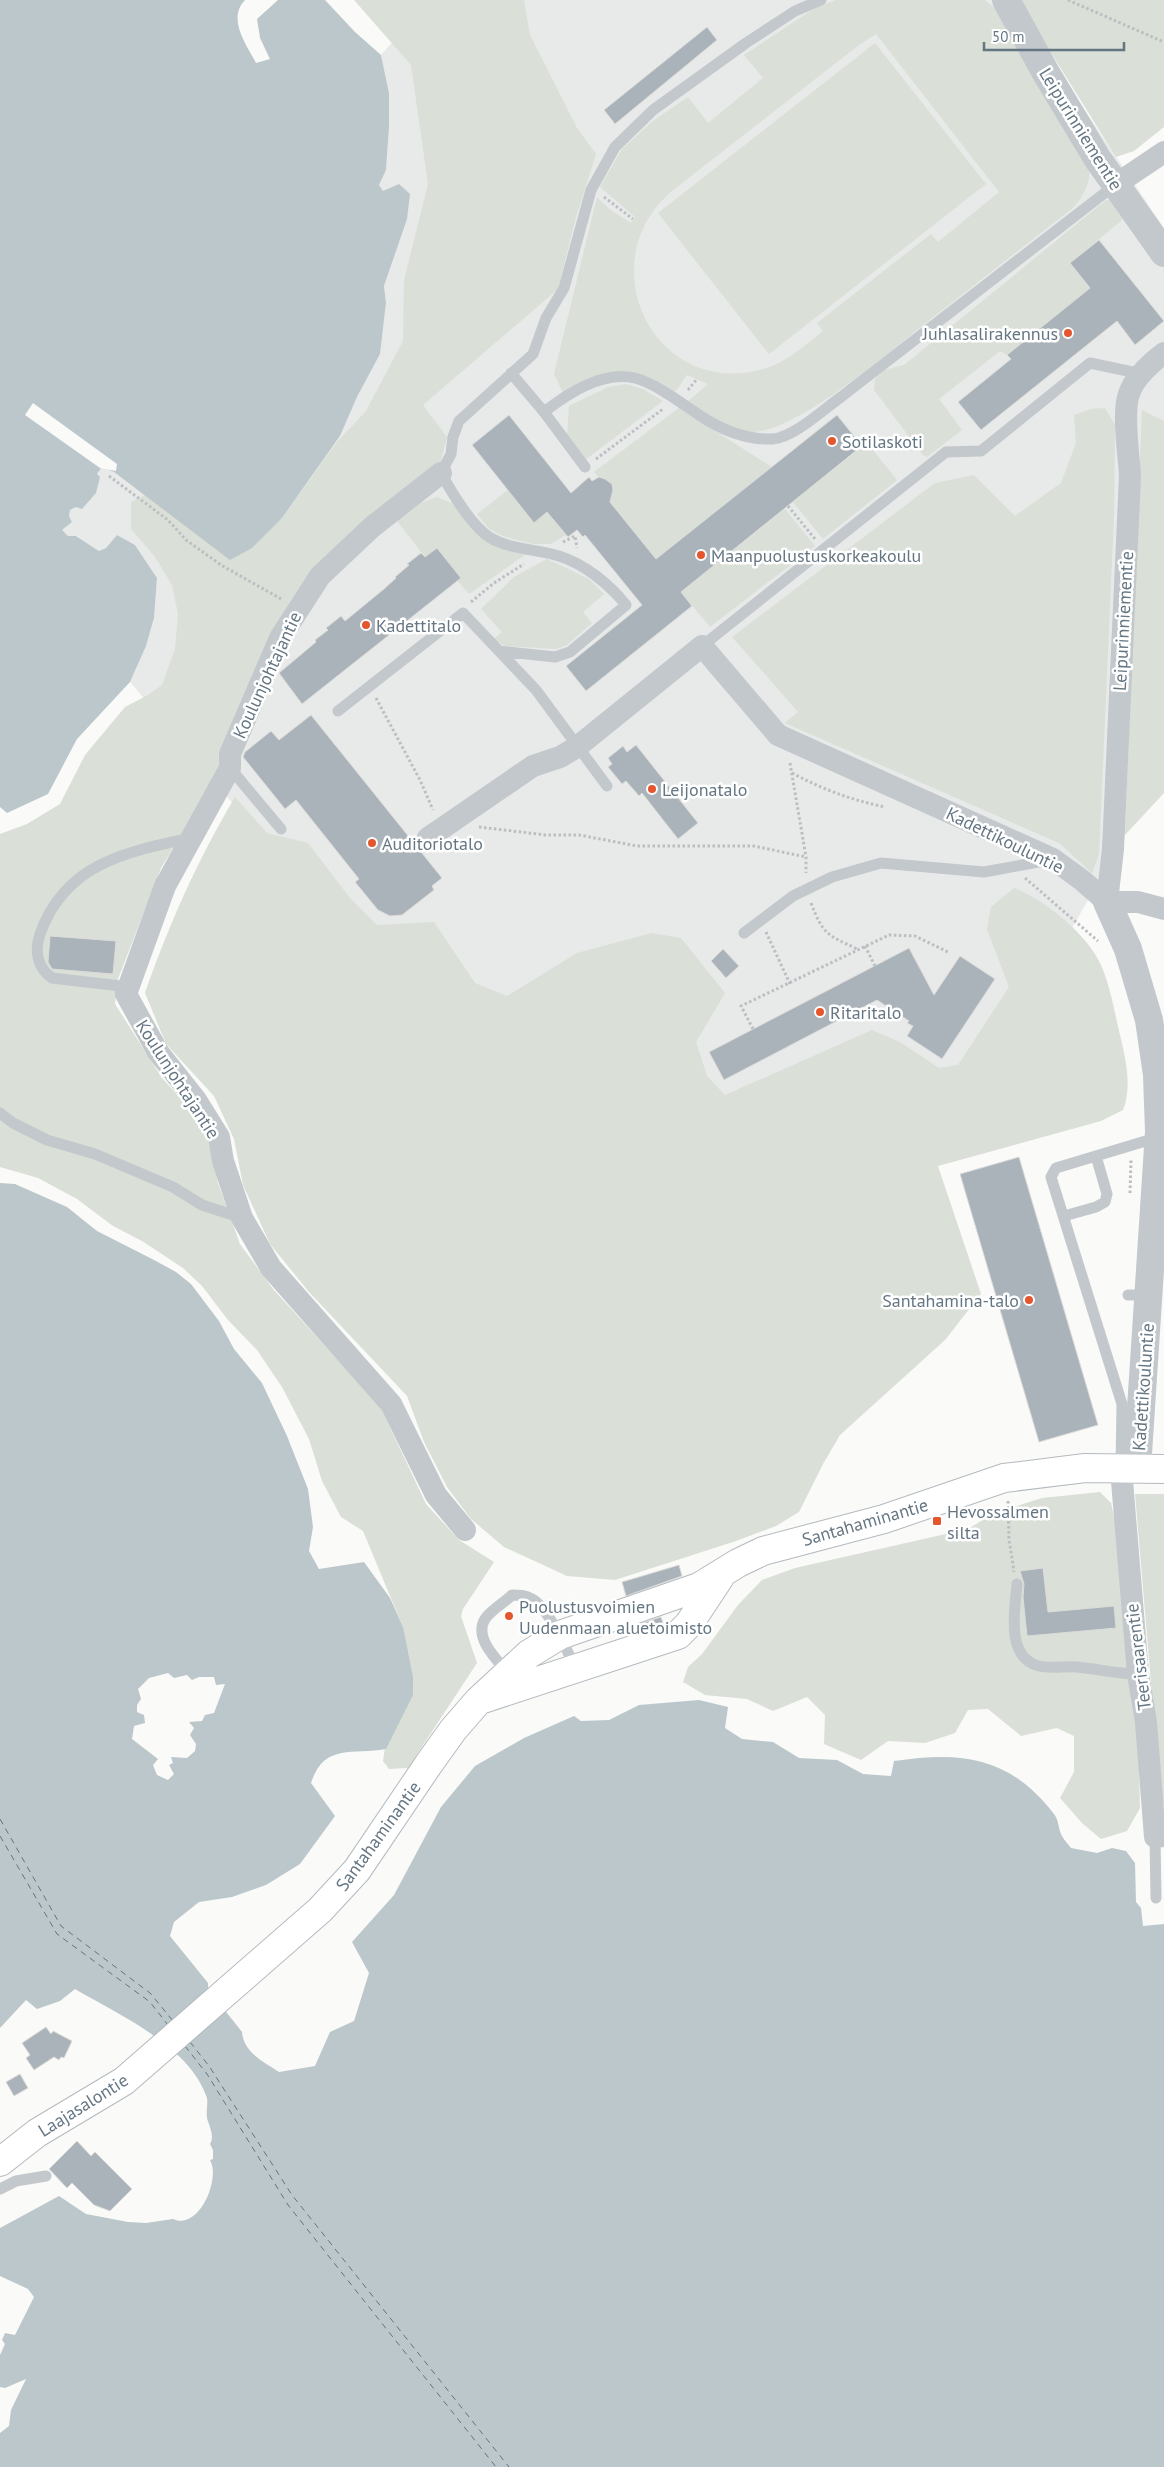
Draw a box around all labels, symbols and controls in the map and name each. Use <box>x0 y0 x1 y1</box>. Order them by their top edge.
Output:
scale bar <box>984 20 1124 52</box>
text: 50 m <box>992 27 1025 46</box>
street label: Leipurinniementie <box>1034 64 1128 194</box>
place label: Juhlasalirakennus <box>922 322 1058 345</box>
marker: Juhlasalirakennus <box>1062 327 1074 339</box>
place label: Sotilaskoti <box>842 430 923 453</box>
marker: Sotilaskoti <box>826 435 838 447</box>
place label: Maanpuolustuskorkeakoulu <box>711 544 921 567</box>
marker: Maanpuolustuskorkeakoulu <box>695 549 707 561</box>
street label: Leipurinniementie <box>1108 551 1138 691</box>
street label: Koulunjohtajantie <box>228 608 306 742</box>
place label: Kadettitalo <box>376 614 461 637</box>
marker: Kadettitalo <box>360 619 372 631</box>
place label: Leijonatalo <box>662 778 747 801</box>
marker: Leijonatalo <box>646 783 658 795</box>
street label: Kadettikouluntie <box>942 802 1068 878</box>
place label: Auditoriotalo <box>382 832 483 855</box>
marker: Auditoriotalo <box>366 837 378 849</box>
place label: Ritaritalo <box>830 1001 901 1024</box>
marker: Ritaritalo <box>814 1006 826 1018</box>
street label: Koulunjohtajantie <box>131 1015 225 1143</box>
place label: Santahamina-talo <box>882 1289 1019 1312</box>
marker: Santahamina-talo <box>1023 1294 1035 1306</box>
street label: Kadettikouluntie <box>1127 1322 1159 1452</box>
street label: Santahaminantie <box>799 1493 931 1551</box>
place label: Hevossalmen silta <box>947 1500 1049 1544</box>
marker: Hevossalmen silta <box>931 1515 943 1527</box>
place label: Puolustusvoimien Uudenmaan aluetoimisto <box>519 1595 712 1639</box>
street label: Teerisaarentie <box>1120 1602 1156 1712</box>
marker: Puolustusvoimien Uudenmaan aluetoimisto <box>503 1610 515 1622</box>
street label: Santahaminantie <box>330 1777 426 1895</box>
street label: Laajasalontie <box>34 2068 132 2142</box>

